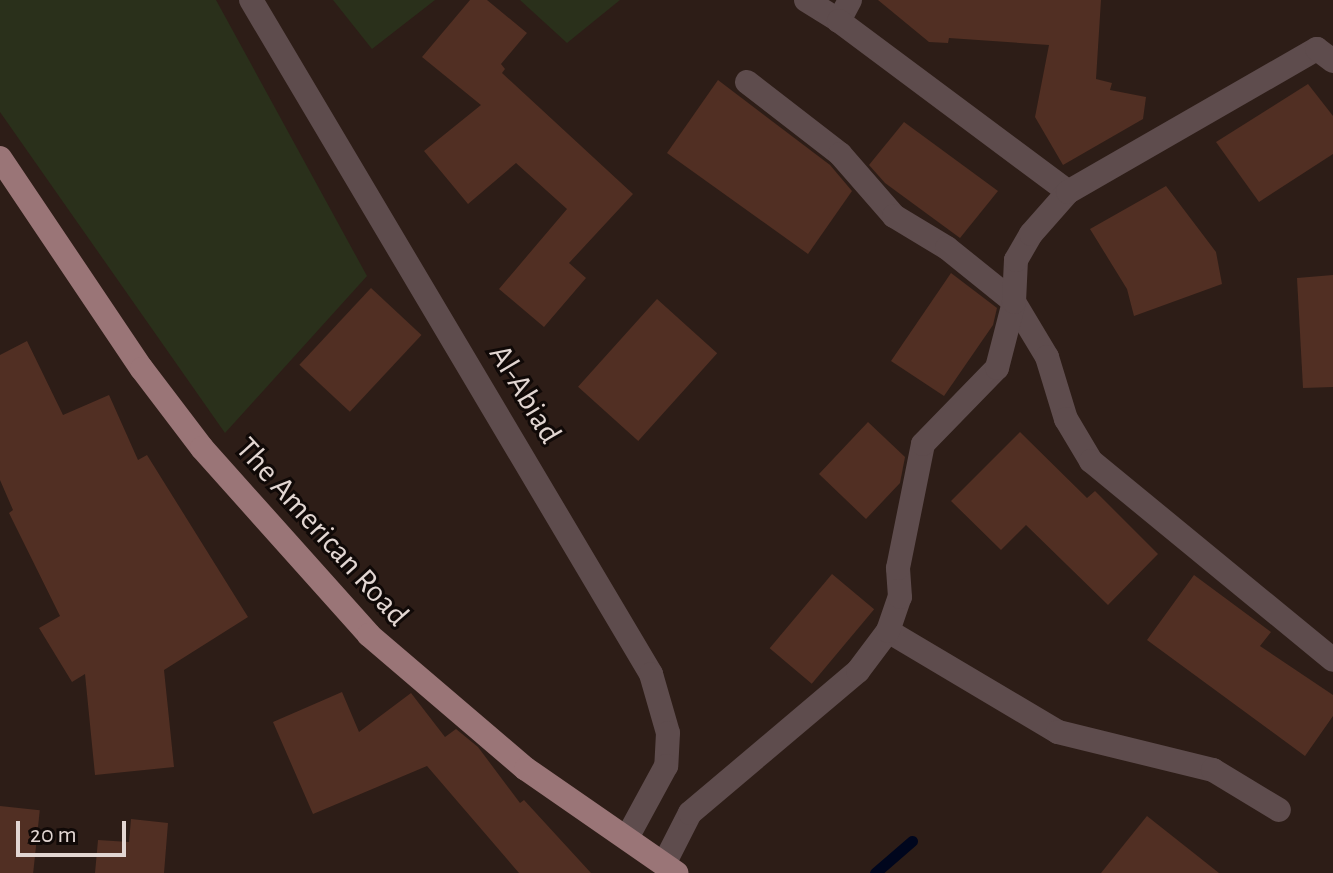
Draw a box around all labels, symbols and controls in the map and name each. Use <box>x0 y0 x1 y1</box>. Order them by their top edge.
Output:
street label: Al-Abiad <box>481 338 569 450</box>
street label: The American Road <box>227 430 417 634</box>
scale bar <box>20 805 130 855</box>
text: 20 m <box>30 823 77 847</box>

